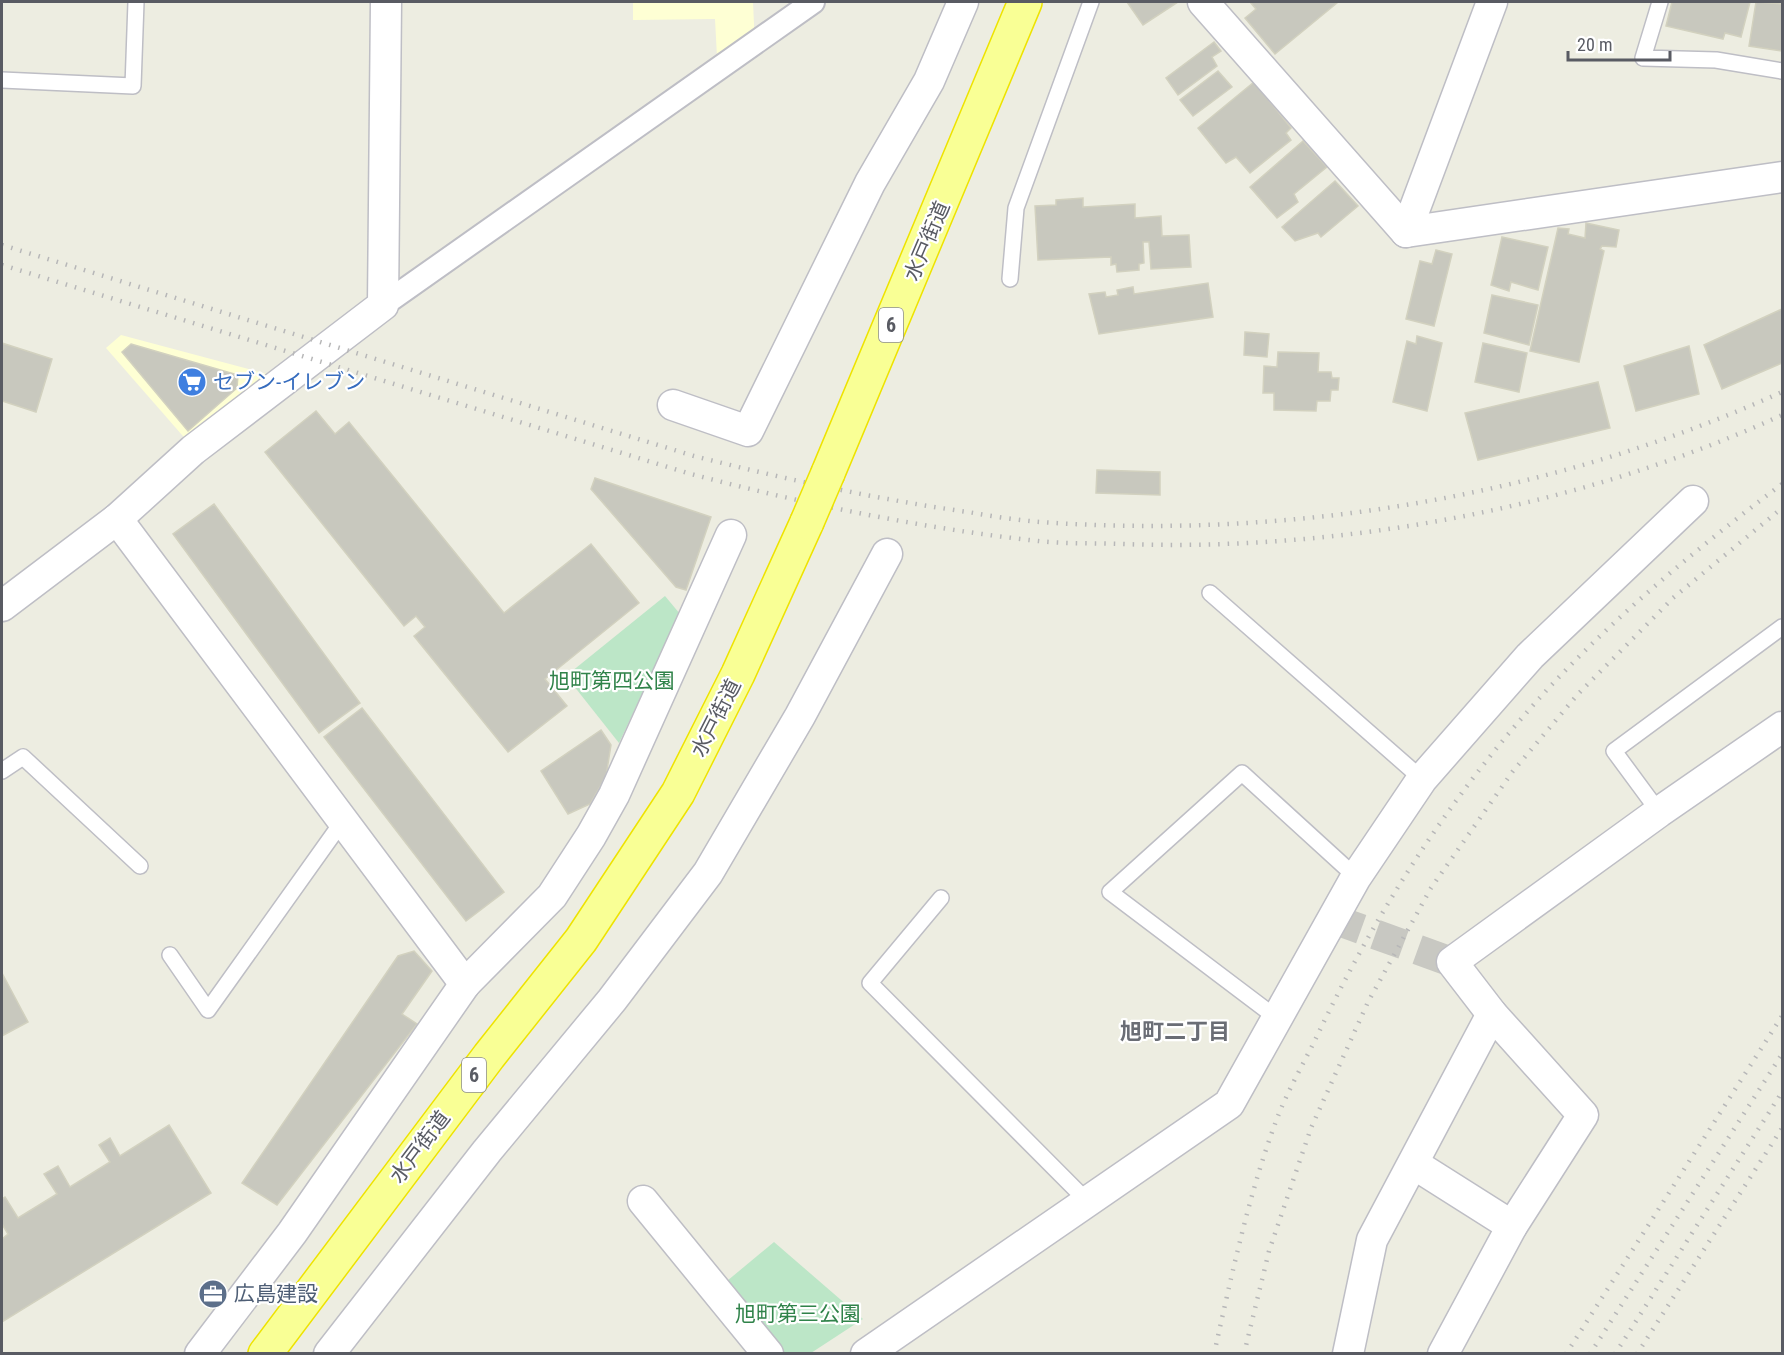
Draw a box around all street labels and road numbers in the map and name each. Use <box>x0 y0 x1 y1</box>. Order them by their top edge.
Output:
street label: 水戸街道 <box>900 198 954 284</box>
road number: 6 <box>879 308 903 342</box>
street label: 水戸街道 <box>686 675 746 761</box>
road number: 6 <box>462 1058 486 1092</box>
street label: 水戸街道 <box>385 1106 455 1188</box>

